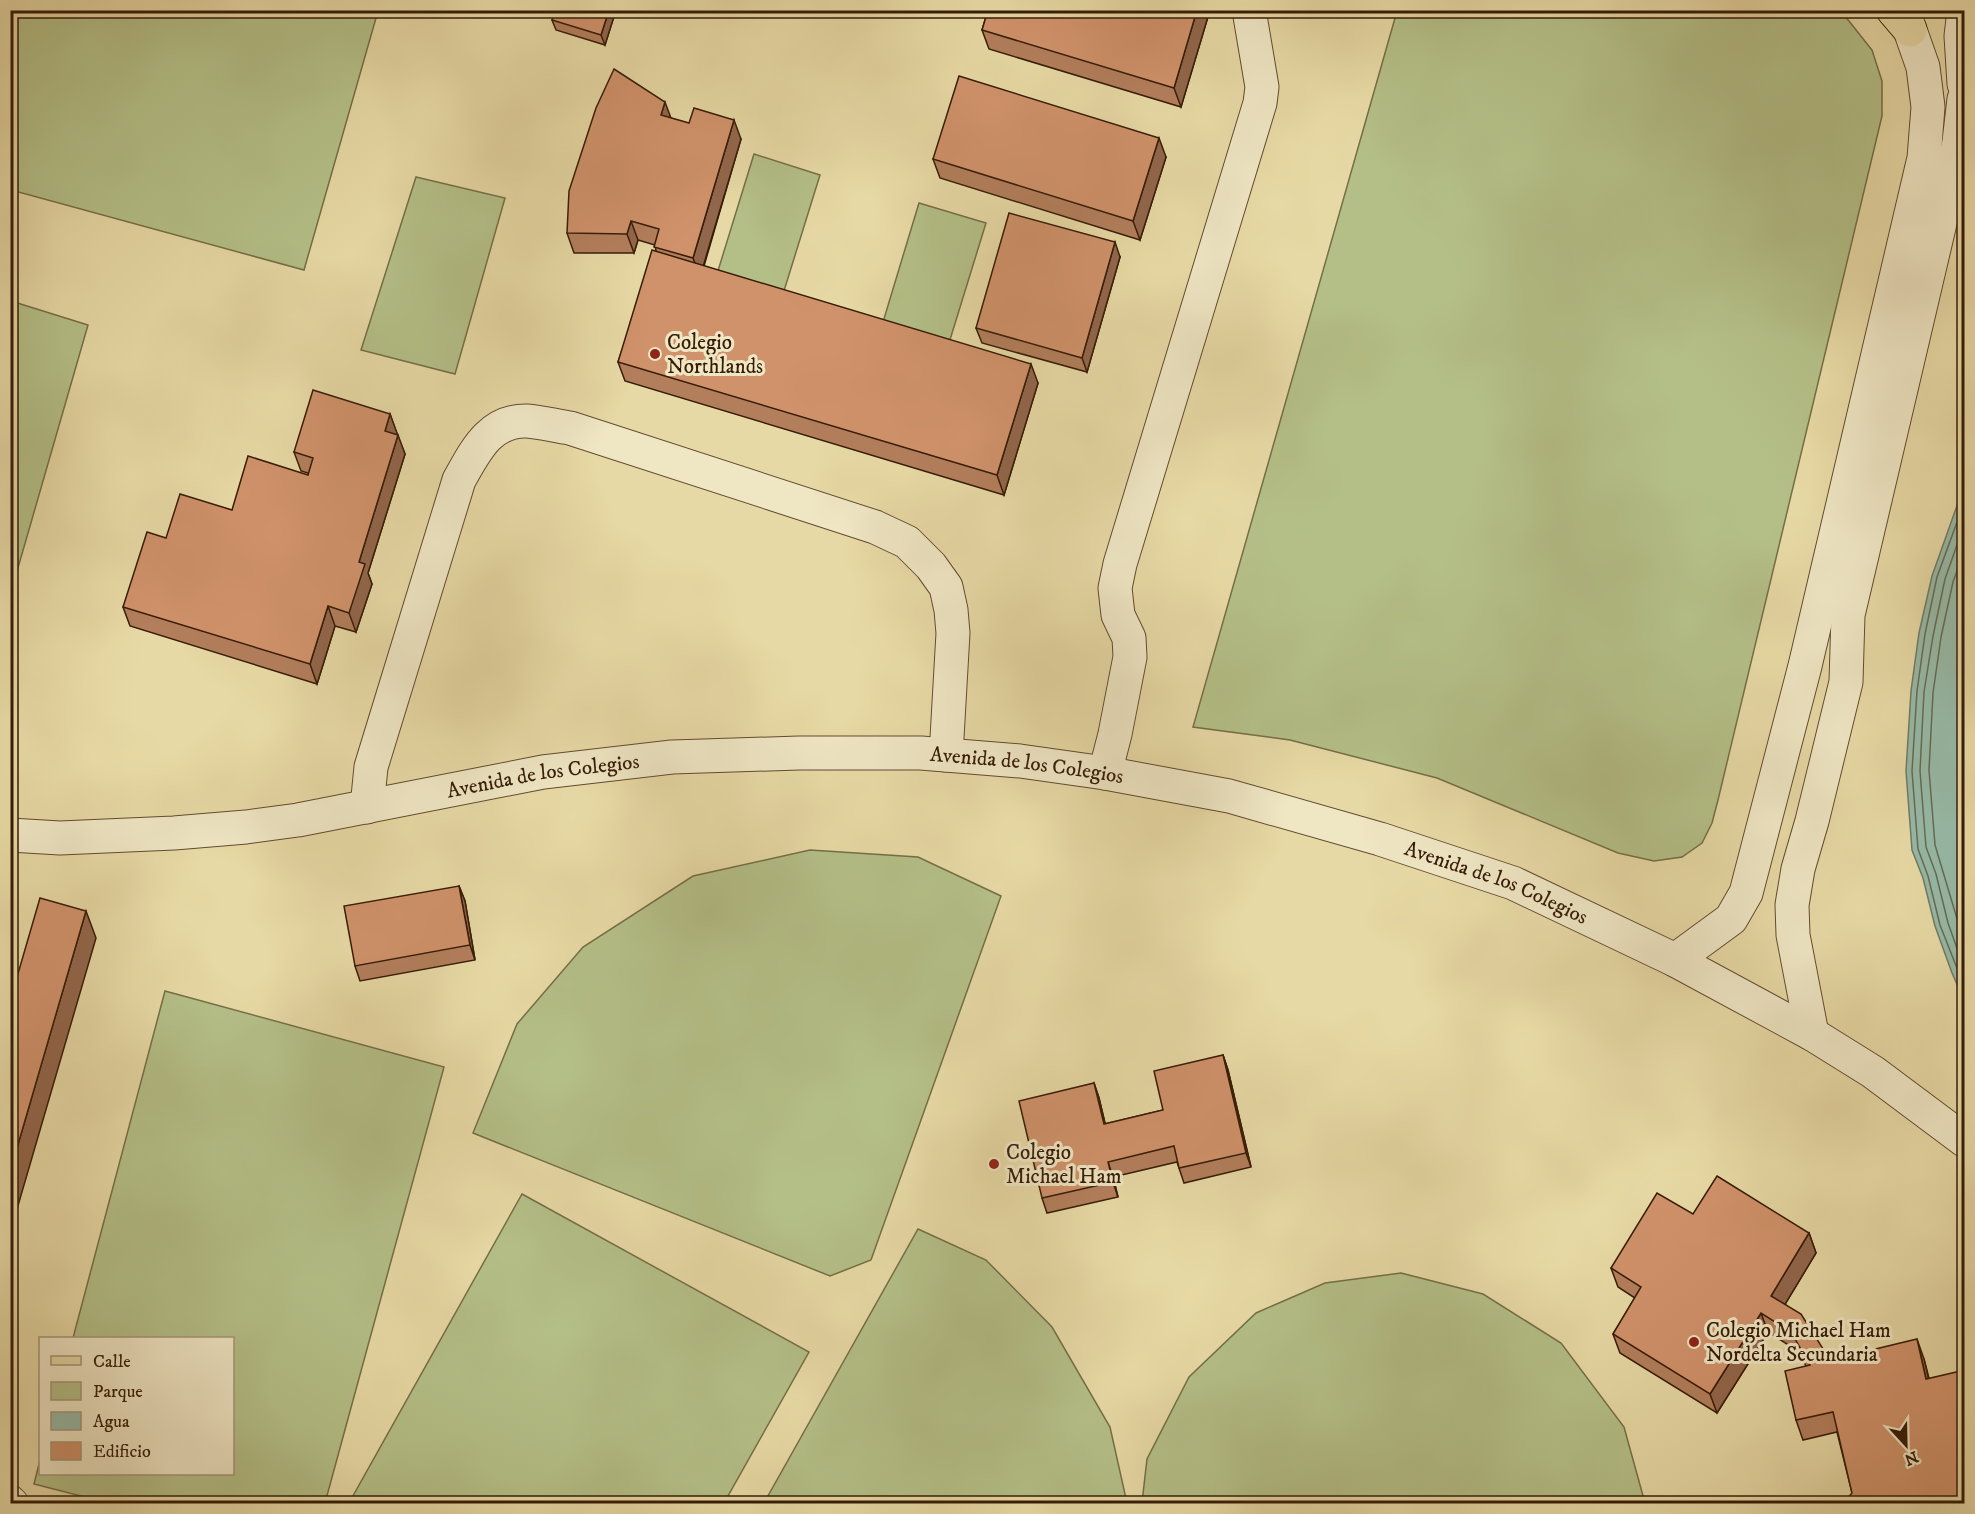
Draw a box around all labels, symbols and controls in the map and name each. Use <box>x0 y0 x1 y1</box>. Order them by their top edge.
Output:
place label: Colegio Northlands <box>667 330 763 380</box>
marker: Colegio Northlands <box>648 347 662 361</box>
street label: Avenida de los Colegios <box>929 742 1126 790</box>
street label: Avenida de los Colegios <box>445 749 641 805</box>
street label: Avenida de los Colegios <box>1401 836 1592 931</box>
place label: Colegio Michael Ham <box>1006 1140 1122 1190</box>
marker: Colegio Michael Ham <box>987 1157 1001 1171</box>
place label: Colegio Michael Ham Nordelta Secundaria <box>1706 1318 1891 1368</box>
marker: Colegio Michael Ham Nordelta Secundaria <box>1687 1335 1701 1349</box>
legend <box>39 1337 234 1475</box>
text: Calle <box>93 1351 131 1373</box>
text: Parque <box>93 1381 143 1403</box>
text: Agua <box>93 1411 130 1433</box>
north arrow <box>1876 1415 1936 1475</box>
text: Edificio <box>93 1441 151 1463</box>
text: N <box>1901 1446 1921 1470</box>

